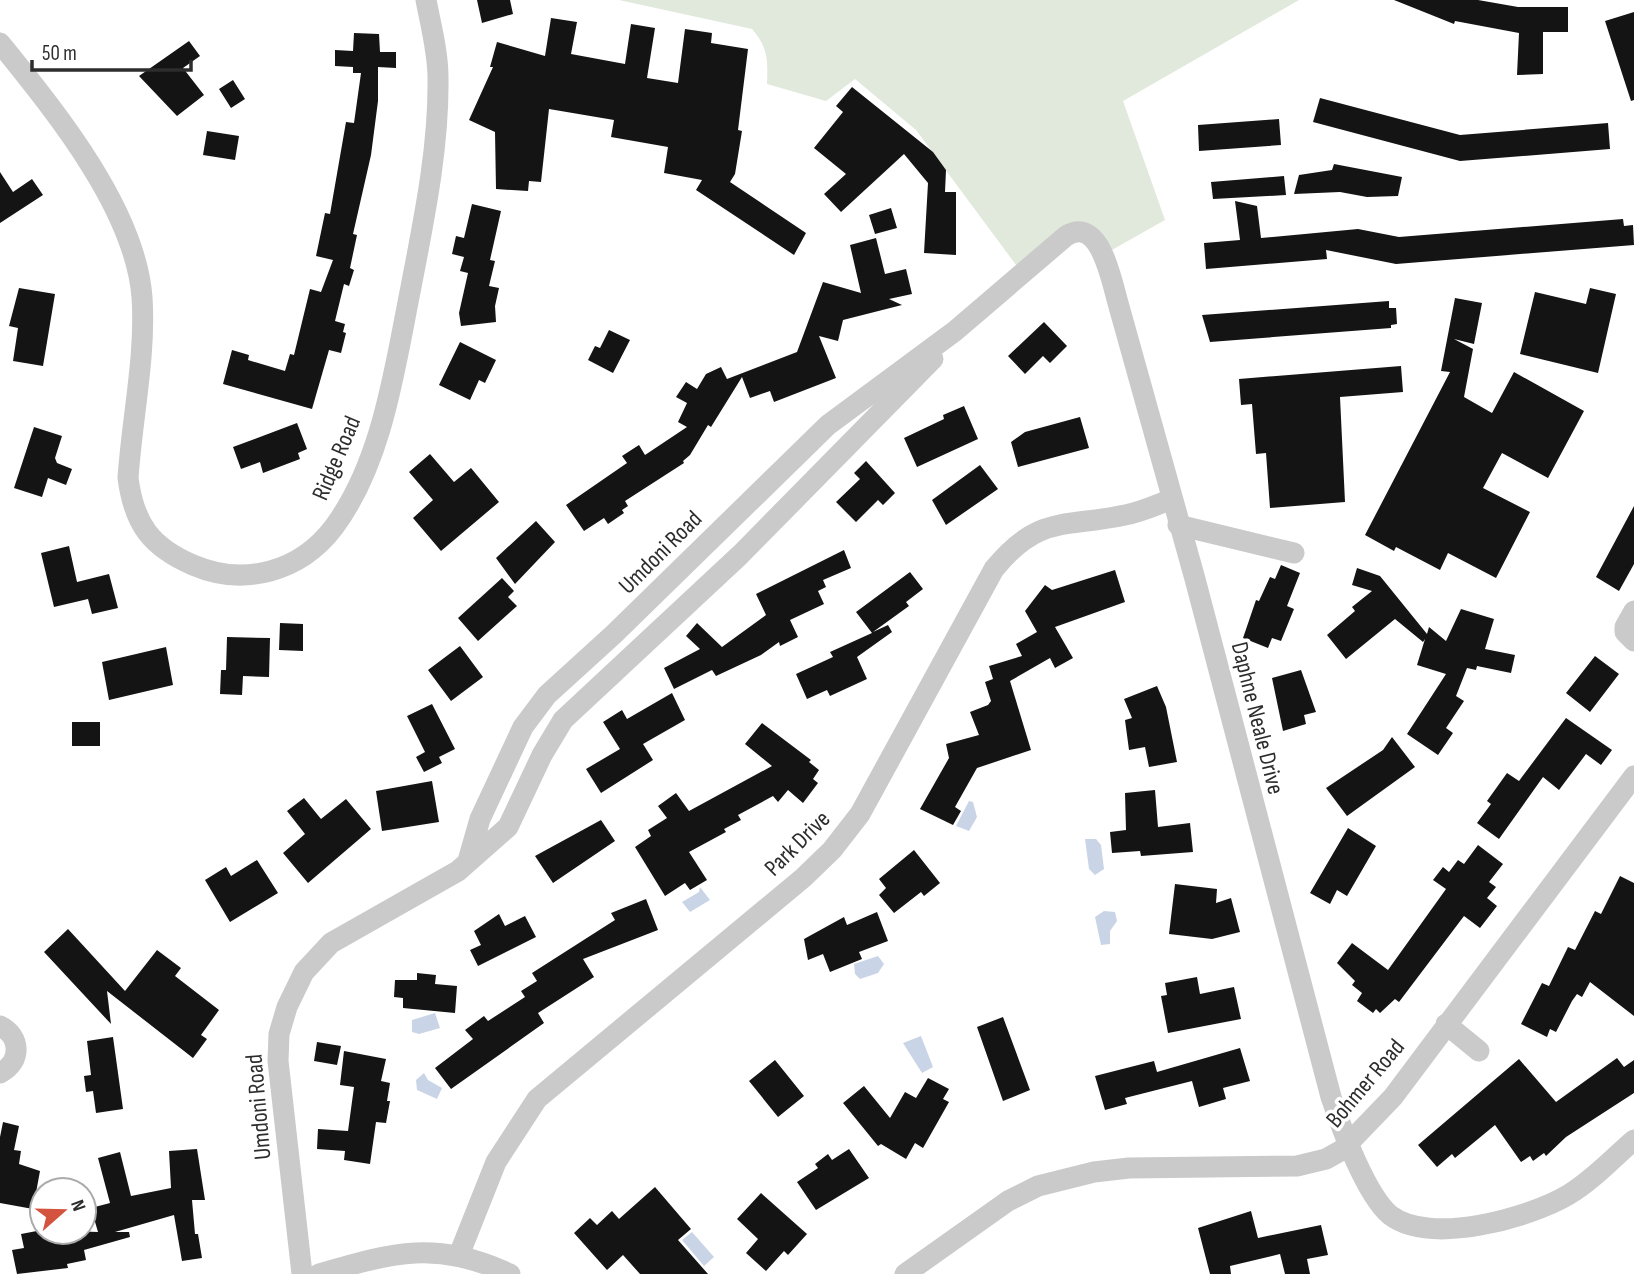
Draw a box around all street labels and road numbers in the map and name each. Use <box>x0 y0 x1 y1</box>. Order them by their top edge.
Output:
street label: Ridge Road <box>306 412 367 505</box>
street label: Umdoni Road <box>613 505 708 600</box>
street label: Daphne Neale Drive <box>1225 639 1290 797</box>
street label: Park Drive <box>759 805 836 882</box>
street label: Bohmer Road <box>1320 1033 1411 1133</box>
street label: Umdoni Road <box>239 1053 278 1161</box>

